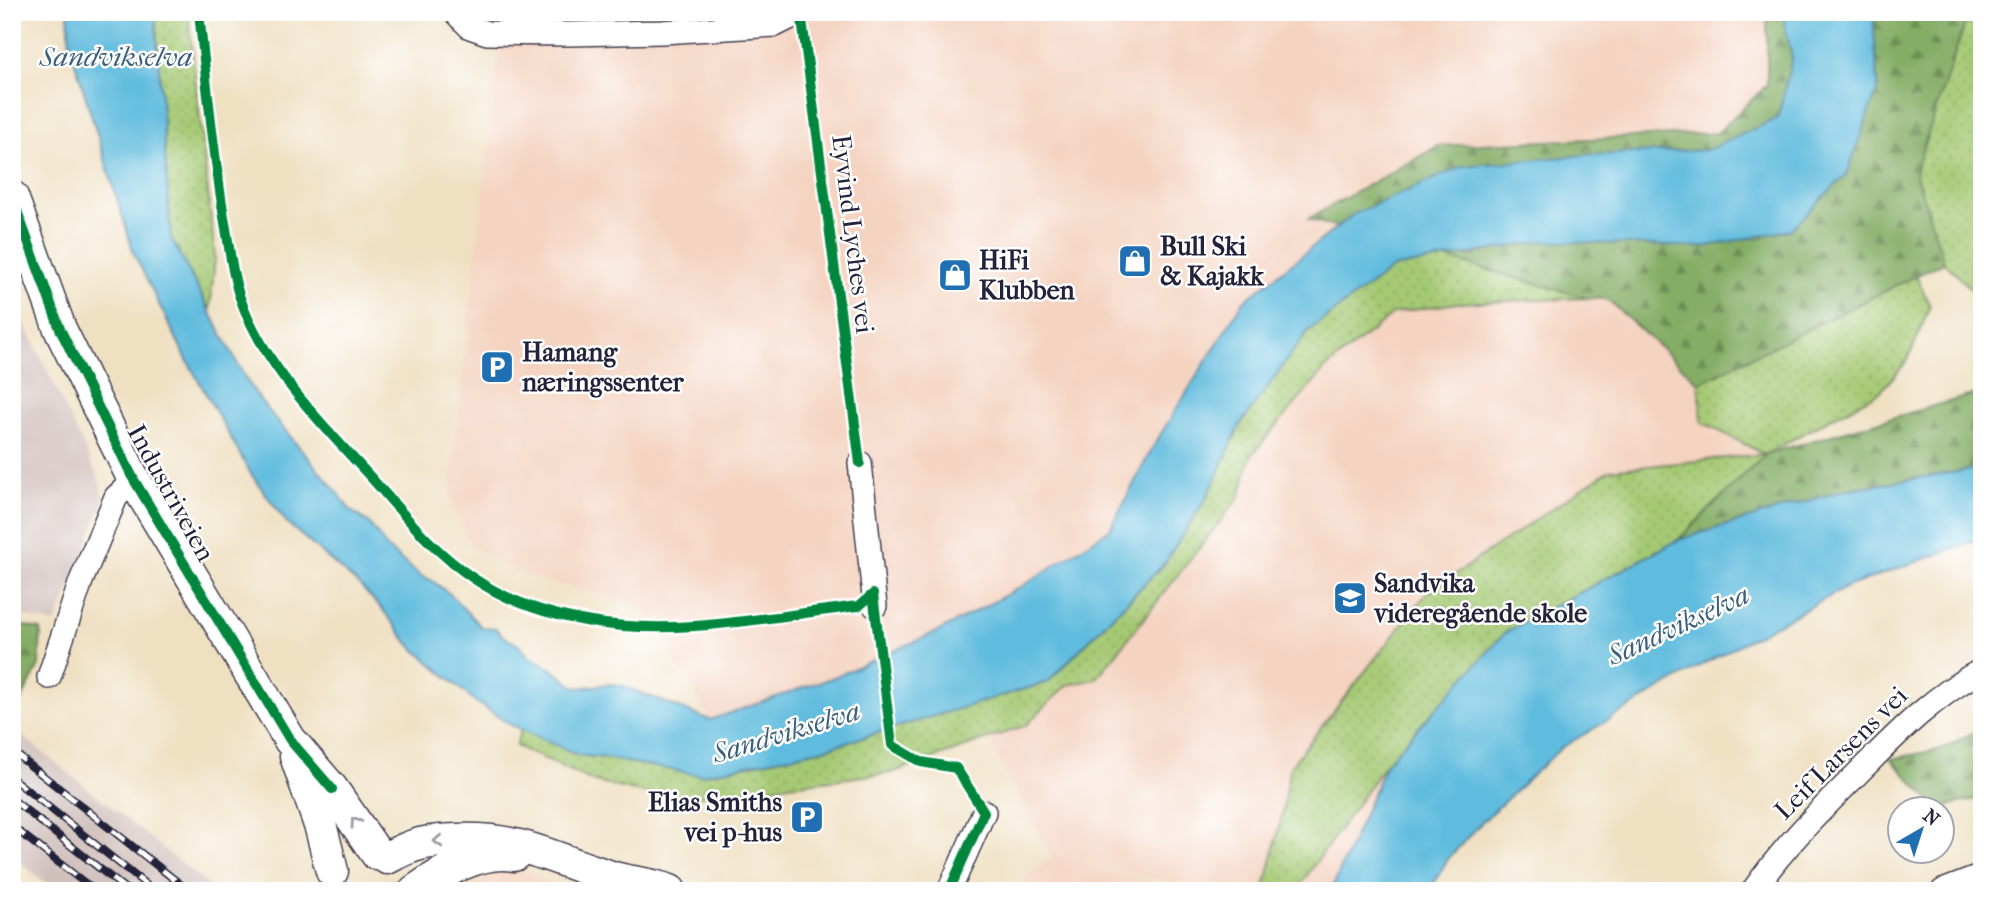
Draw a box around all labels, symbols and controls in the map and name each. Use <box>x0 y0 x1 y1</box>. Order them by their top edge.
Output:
water label: Sandvikselva <box>39 40 192 73</box>
street label: Eyvind Lyches vei <box>825 133 881 336</box>
place label: Bull Ski & Kajakk <box>1160 231 1265 292</box>
shop icon: Bull Ski & Kajakk <box>1116 242 1154 280</box>
place label: HiFi Klubben <box>979 245 1076 306</box>
shop icon: HiFi Klubben <box>936 256 974 294</box>
place label: Hamang næringssenter <box>521 337 685 398</box>
parking icon: Hamang næringssenter <box>478 348 516 386</box>
street label: Industriveien <box>121 419 221 567</box>
place label: Sandvika videregående skole <box>1373 568 1587 629</box>
water label: Sandvikselva <box>1601 578 1754 673</box>
school or university icon: Sandvika videregående skole <box>1331 579 1369 617</box>
street label: Leif Larsens vei <box>1768 680 1914 826</box>
water label: Sandvikselva <box>707 694 864 770</box>
place label: Elias Smiths vei p-hus <box>648 787 782 848</box>
north arrow <box>1885 794 1955 864</box>
parking icon: Elias Smiths vei p-hus <box>788 798 826 836</box>
text: N <box>1919 804 1944 831</box>
one-way arrow <box>351 817 363 830</box>
one-way arrow <box>433 833 444 848</box>

